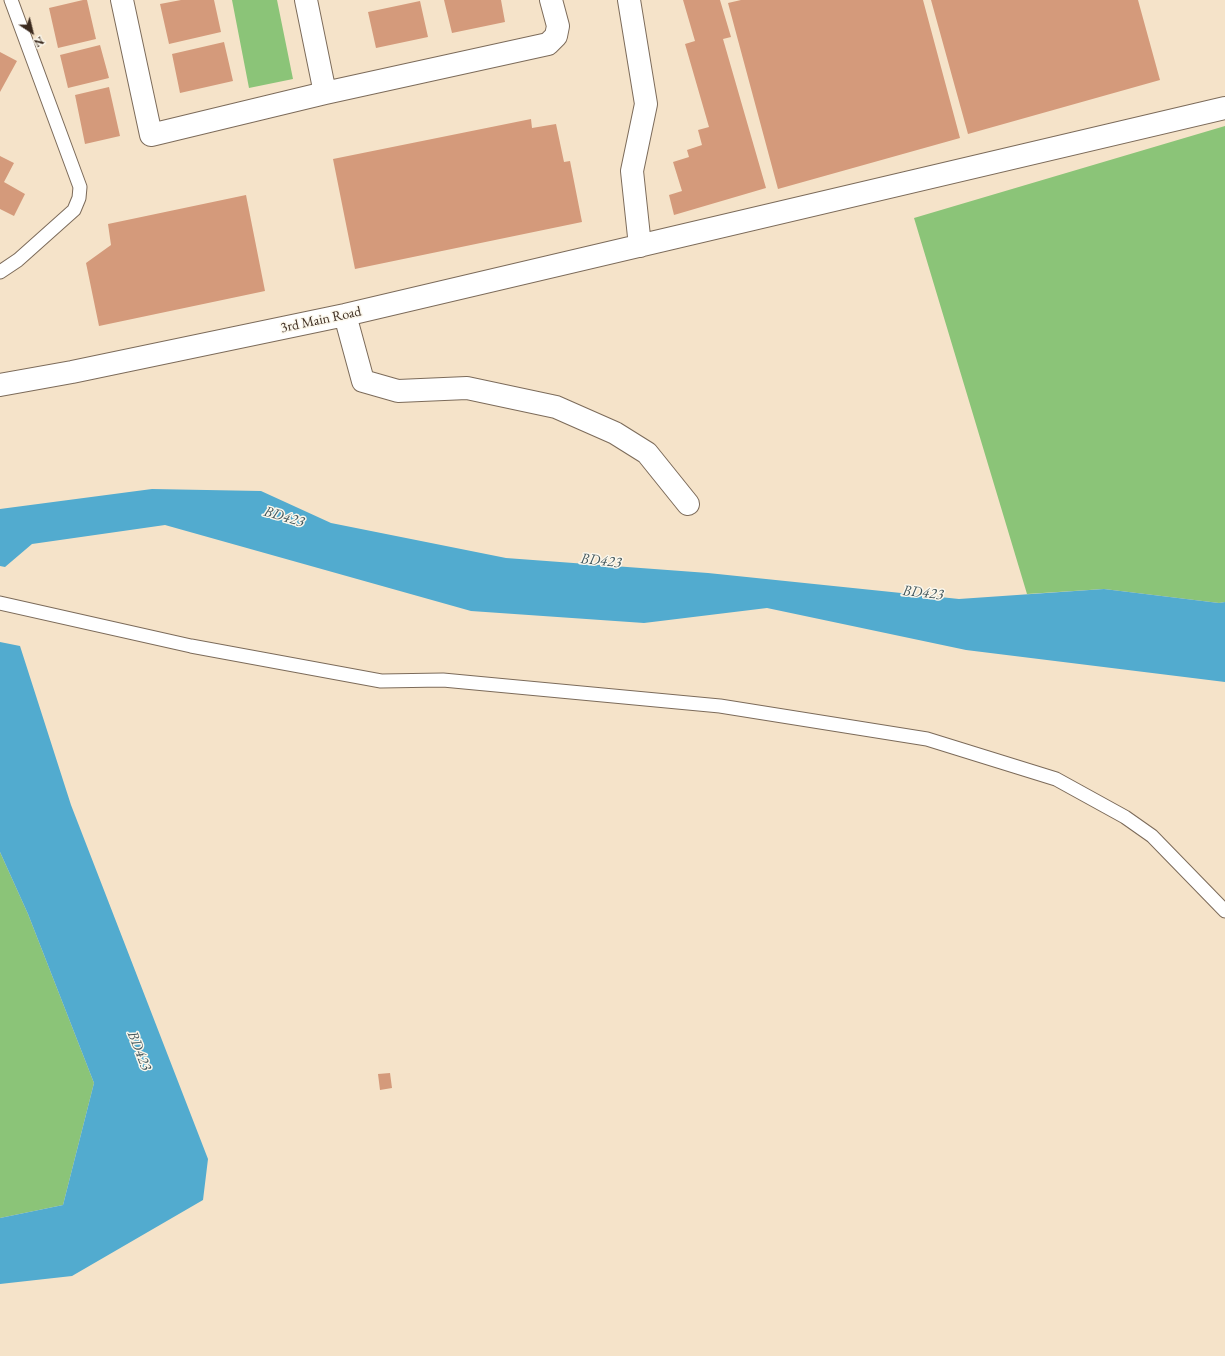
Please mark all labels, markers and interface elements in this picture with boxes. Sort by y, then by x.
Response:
north arrow [12,12,52,52]
text: N [31,34,47,50]
street label: 3rd Main Road [279,303,363,337]
water label: BD423 [262,503,306,531]
water label: BD423 [579,550,623,572]
water label: BD423 [901,582,945,604]
water label: BD423 [123,1028,155,1074]

